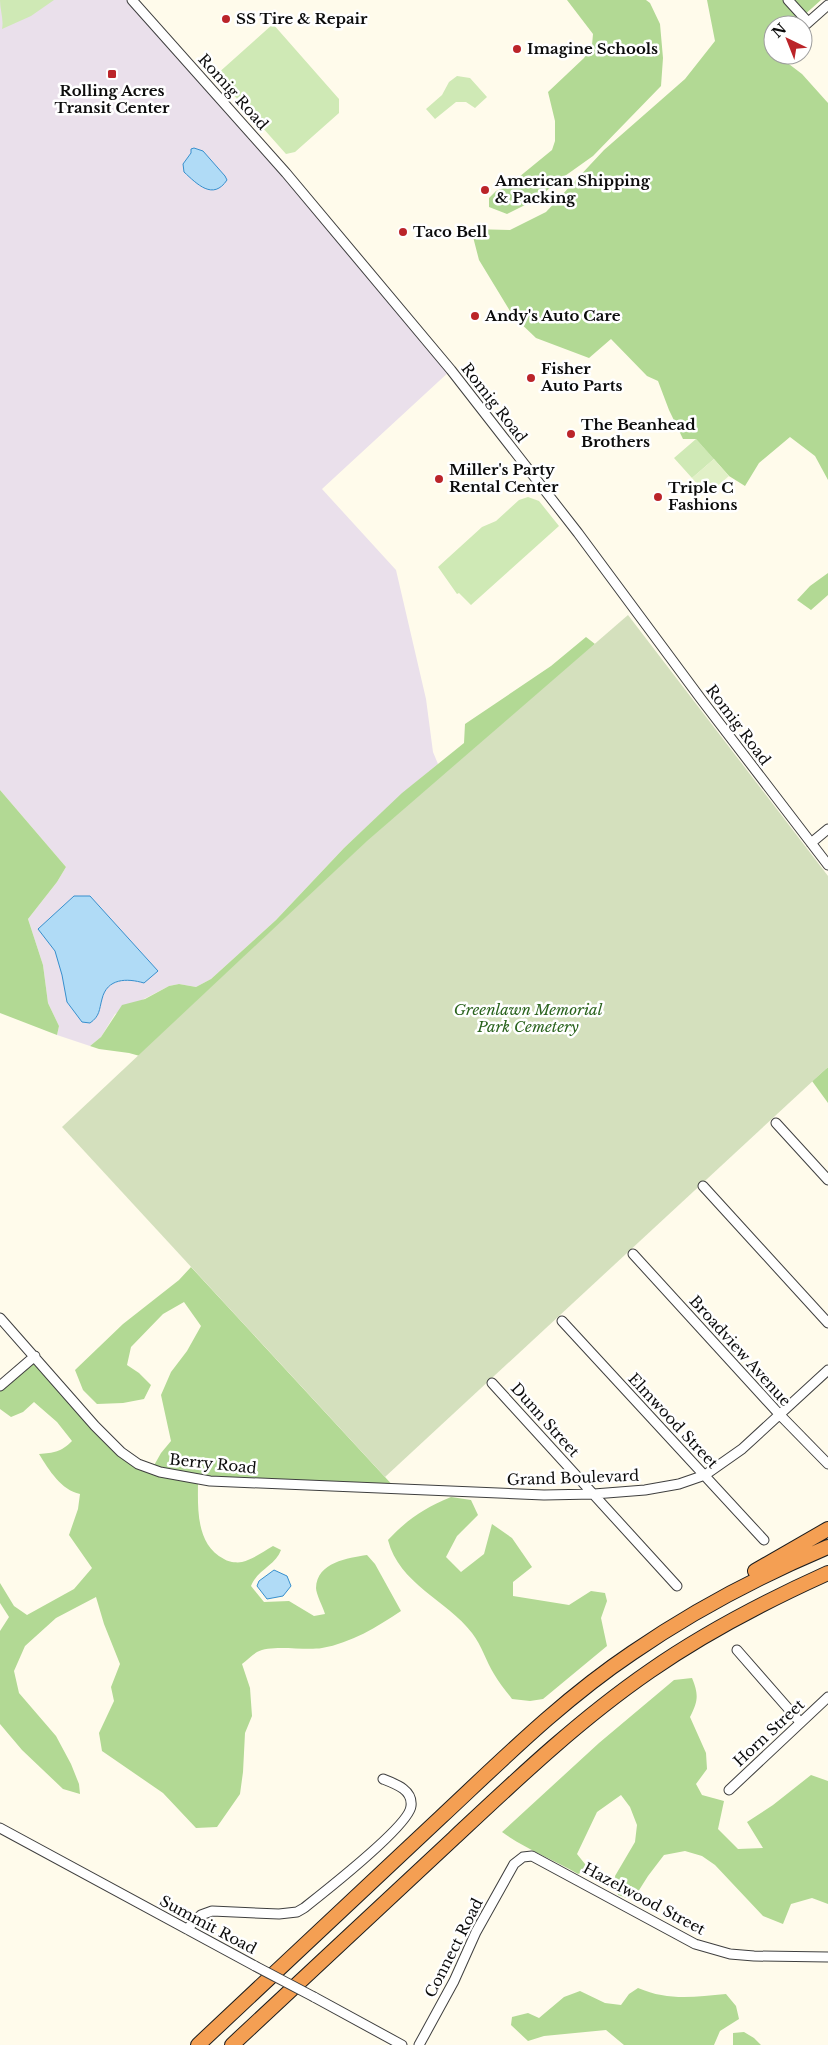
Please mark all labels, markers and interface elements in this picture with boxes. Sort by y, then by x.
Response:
place label: SS Tire & Repair [236,9,368,28]
marker: SS Tire & Repair [220,13,232,25]
north arrow [763,15,813,65]
text: N [768,19,790,42]
place label: Imagine Schools [527,39,658,58]
marker: Imagine Schools [511,43,523,55]
street label: Romig Road [194,50,272,134]
marker: Rolling Acres Transit Center [106,68,118,80]
place label: Rolling Acres Transit Center [54,81,170,117]
place label: American Shipping & Packing [494,171,651,207]
marker: American Shipping & Packing [479,184,491,196]
place label: Taco Bell [413,222,488,241]
marker: Taco Bell [397,226,409,238]
place label: Andy's Auto Care [484,306,621,325]
marker: Andy's Auto Care [469,310,481,322]
street label: Romig Road [457,359,531,446]
place label: Fisher Auto Parts [540,359,622,395]
marker: Fisher Auto Parts [525,372,537,384]
place label: The Beanhead Brothers [581,415,696,451]
marker: The Beanhead Brothers [565,428,577,440]
place label: Miller's Party Rental Center [449,460,559,496]
marker: Miller's Party Rental Center [433,473,445,485]
place label: Triple C Fashions [668,478,737,514]
marker: Triple C Fashions [652,491,664,503]
street label: Romig Road [702,681,775,769]
park label: Greenlawn Memorial Park Cemetery [454,1000,603,1036]
street label: Broadview Avenue [686,1291,795,1410]
street label: Elmwood Street [624,1369,723,1472]
street label: Dunn Street [507,1379,584,1461]
street label: Berry Road [168,1449,258,1478]
street label: Grand Boulevard [507,1466,639,1489]
street label: Horn Street [729,1695,808,1770]
street label: Hazelwood Street [580,1858,709,1939]
street label: Summit Road [157,1891,260,1958]
street label: Connect Road [420,1895,487,2001]

